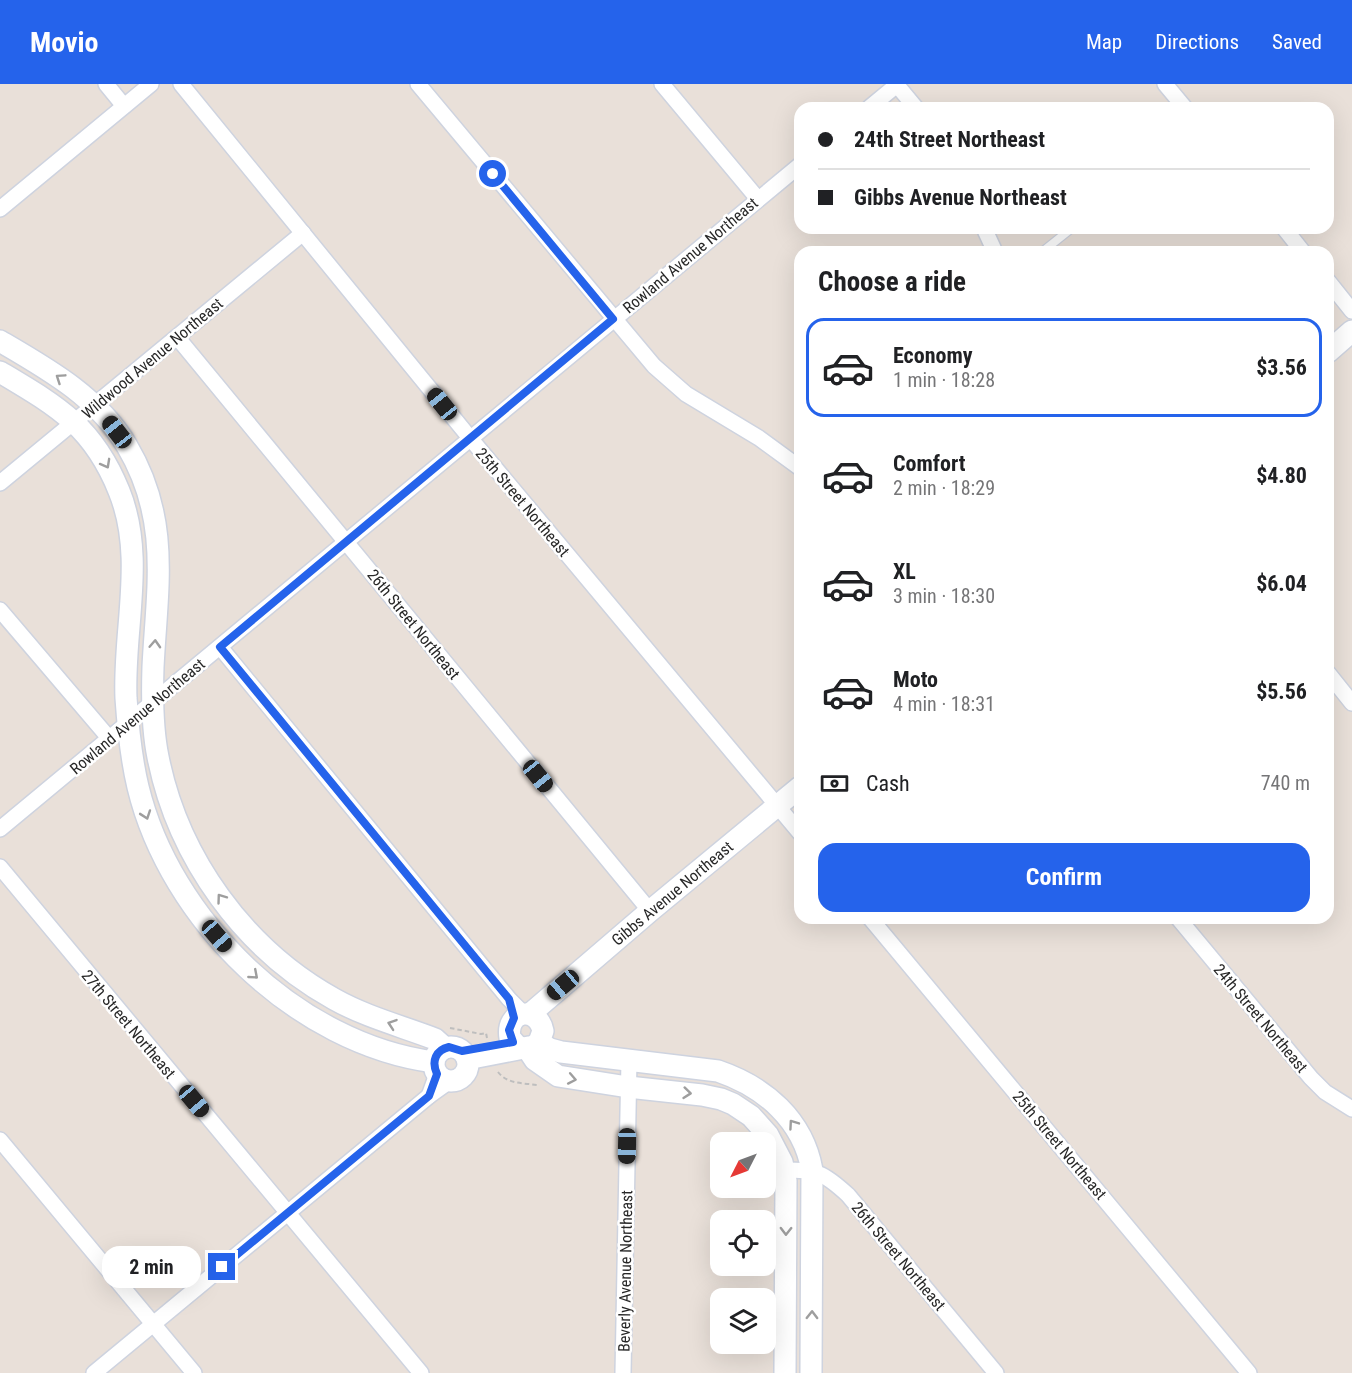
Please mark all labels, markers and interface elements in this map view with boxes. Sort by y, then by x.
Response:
text: Movio [30,26,99,59]
text: Map [1086,30,1122,54]
text: Directions [1155,30,1239,54]
text: Saved [1272,30,1322,54]
text: 24th Street Northeast [854,127,1045,152]
route start [479,160,506,187]
text: Gibbs Avenue Northeast [854,185,1067,210]
street label: Rowland Avenue Northeast [619,193,762,317]
text: Choose a ride [818,266,966,298]
street label: Wildwood Avenue Northeast [78,294,227,423]
icon: car [821,341,875,395]
text: Economy [893,343,973,368]
text: $3.56 [1256,355,1307,380]
text: 1 min · 18:28 [893,368,995,392]
one-way arrow [56,374,67,385]
car [424,384,460,424]
car [99,412,135,452]
street label: 25th Street Northeast [472,444,574,561]
icon: car [821,449,875,503]
text: Comfort [893,451,966,476]
one-way arrow [99,458,110,468]
text: $4.80 [1256,463,1307,488]
text: 2 min · 18:29 [893,476,995,500]
icon: car [821,557,875,611]
text: XL [893,559,916,584]
street label: 26th Street Northeast [363,566,464,683]
text: $6.04 [1256,571,1307,596]
text: 3 min · 18:30 [893,584,995,608]
one-way arrow [148,639,161,648]
street label: Rowland Avenue Northeast [66,654,209,778]
icon: car [821,665,875,719]
text: Moto [893,667,938,692]
text: $5.56 [1256,679,1307,704]
text: 4 min · 18:31 [893,692,995,716]
car [520,756,556,796]
icon: cash [818,767,851,800]
text: Cash [866,771,910,796]
text: 740 m [1261,771,1310,795]
one-way arrow [139,809,152,820]
street label: Gibbs Avenue Northeast [608,837,737,950]
button: Confirm [818,843,1310,912]
one-way arrow [217,894,228,905]
car [198,917,236,955]
street label: 24th Street Northeast [1210,960,1312,1077]
street label: 27th Street Northeast [78,966,180,1083]
car [543,967,583,1003]
one-way arrow [247,968,258,979]
one-way arrow [387,1019,398,1032]
one-way arrow [567,1072,577,1085]
car [176,1081,212,1121]
one-way arrow [682,1086,691,1099]
street label: 25th Street Northeast [1009,1087,1111,1204]
one-way arrow [789,1119,800,1130]
car [618,1128,636,1164]
north arrow [710,1132,776,1198]
map controls [710,1132,776,1354]
street label: Beverly Avenue Northeast [615,1190,636,1352]
street label: 26th Street Northeast [848,1198,950,1315]
button: locate [710,1210,776,1276]
one-way arrow [779,1226,792,1235]
callout: 2 min [102,1246,201,1288]
route end [208,1253,235,1280]
text: 2 min [129,1255,174,1279]
button: layers [710,1288,776,1354]
one-way arrow [806,1310,818,1319]

